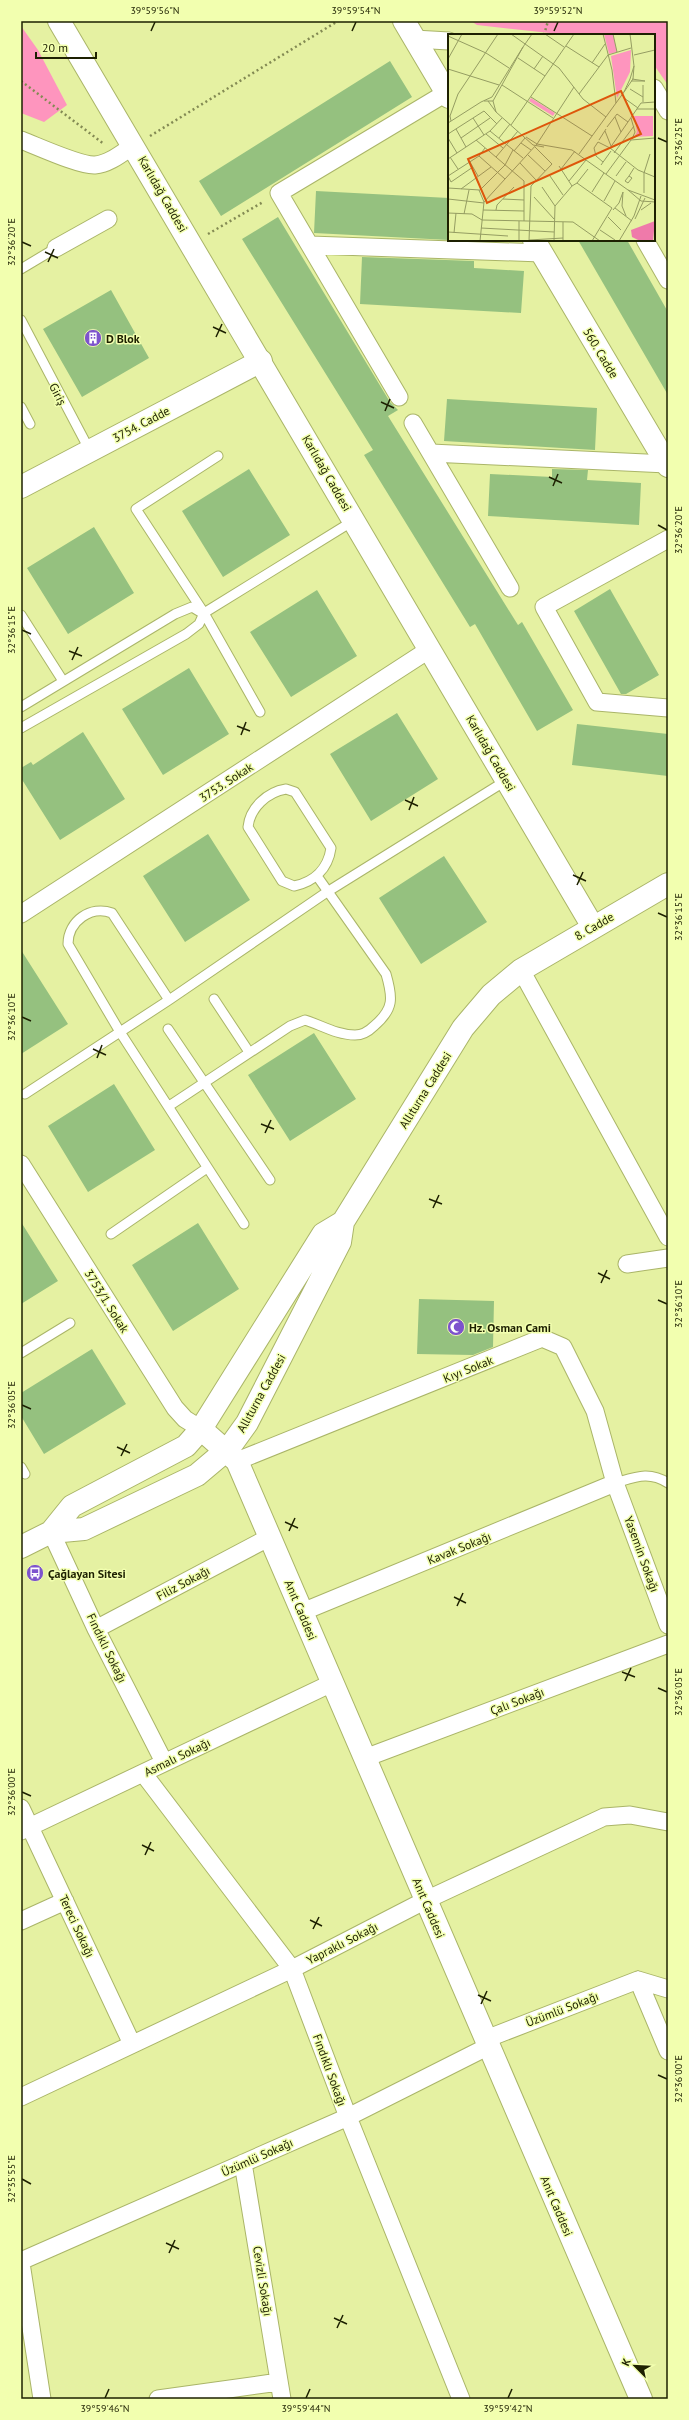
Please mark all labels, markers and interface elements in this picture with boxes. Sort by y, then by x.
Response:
text: 39°59'56"N [130,4,180,17]
text: 39°59'54"N [331,4,381,17]
text: 39°59'52"N [533,4,583,17]
scale bar [36,34,96,60]
inset map [448,34,655,241]
text: 20 m [42,40,68,55]
text: 32°36'25"E [672,118,685,166]
street label: Karlıdağ Caddesi [135,153,191,235]
text: 32°36'20"E [5,218,18,266]
street label: 560. Cadde [580,325,622,381]
building icon: D Blok [83,328,103,348]
place label: D Blok [106,331,140,346]
street label: Giriş [46,380,70,408]
street label: 3754. Cadde [110,403,172,445]
street label: Karlıdağ Caddesi [299,432,355,514]
text: 32°36'20"E [672,506,685,554]
text: 32°36'15"E [5,606,18,654]
street label: Karlıdağ Caddesi [463,712,519,794]
street label: 3753. Sokak [196,759,256,805]
text: 32°36'15"E [672,893,685,941]
street label: 8. Cadde [572,909,616,943]
text: 32°36'10"E [5,993,18,1041]
street label: Allıturna Caddesi [395,1049,455,1131]
street label: 3753/1. Sokak [82,1266,133,1336]
text: 32°36'10"E [672,1280,685,1328]
mosque icon: Hz. Osman Cami [446,1317,466,1337]
place label: Hz. Osman Cami [469,1320,551,1335]
street label: Allıturna Caddesi [233,1351,289,1435]
street label: Kıyı Sokak [441,1352,496,1386]
text: 32°36'05"E [5,1381,18,1429]
street label: Yasemin Sokağı [621,1514,663,1594]
street label: Kavak Sokağı [425,1528,493,1568]
bus stop icon: Çağlayan Sitesi [25,1563,45,1583]
street label: Filiz Sokağı [154,1563,212,1603]
place label: Çağlayan Sitesi [48,1566,126,1581]
street label: Anıt Caddesi [282,1578,320,1642]
street label: Fındıklı Sokağı [84,1611,130,1685]
text: 32°36'05"E [672,1668,685,1716]
street label: Çalı Sokağı [488,1684,546,1718]
street label: Asmalı Sokağı [141,1735,213,1779]
text: 32°36'00"E [5,1768,18,1816]
street label: Anıt Caddesi [410,1876,448,1940]
street label: Tereci Sokağı [56,1892,98,1960]
street label: Yapraklı Sokağı [304,1919,380,1967]
street label: Üzümlü Sokağı [523,1988,601,2030]
street label: Fındıklı Sokağı [310,2032,350,2108]
text: 32°36'00"E [672,2055,685,2103]
street label: Üzümlü Sokağı [219,2135,295,2179]
text: 32°35'55"E [5,2155,18,2203]
street label: Anıt Caddesi [538,2174,576,2238]
street label: Cevizli Sokağı [250,2245,276,2317]
north arrow [615,2346,655,2386]
text: K [618,2356,634,2368]
text: 39°59'46"N [80,2402,130,2415]
text: 39°59'44"N [281,2402,331,2415]
text: 39°59'42"N [483,2402,533,2415]

